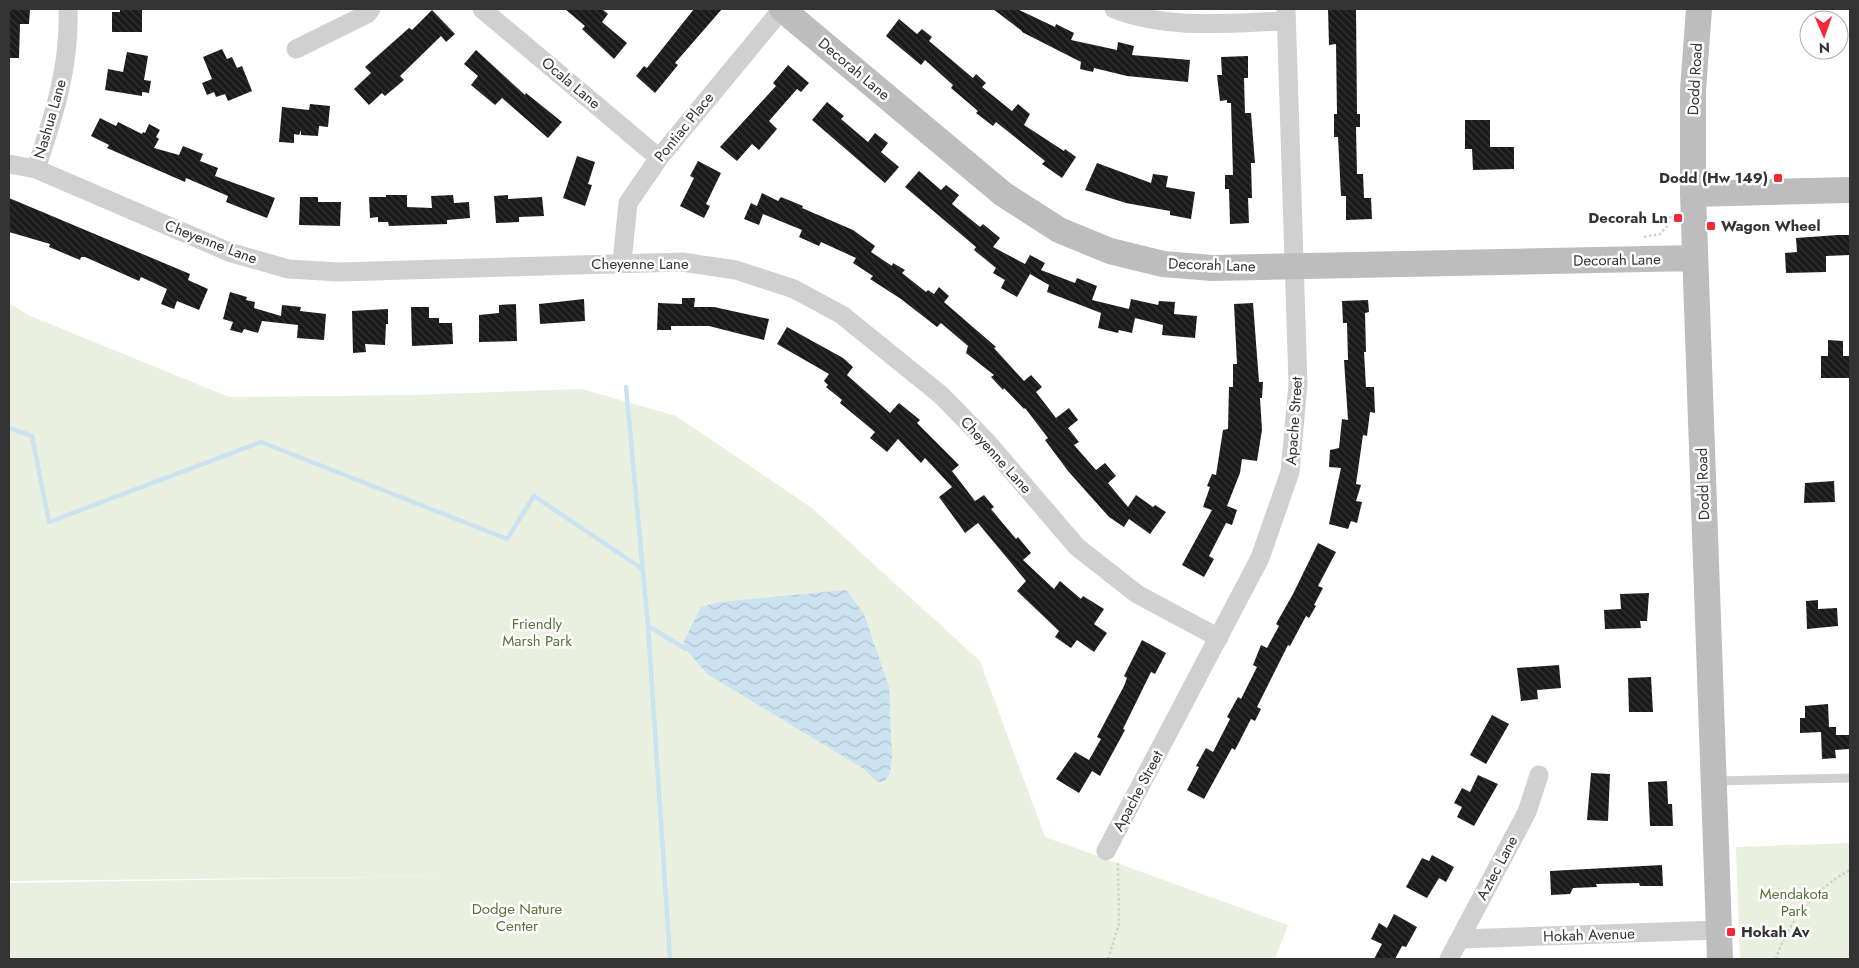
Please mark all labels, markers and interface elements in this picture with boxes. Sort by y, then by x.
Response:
north arrow [1799,10,1849,60]
street label: Decorah Lane [813,32,895,106]
text: N [1819,38,1830,58]
street label: Dodd Road [1682,42,1708,116]
street label: Ocala Lane [537,52,605,114]
street label: Nashua Lane [28,76,72,161]
street label: Pontiac Place [649,87,719,167]
place label: Dodd (Hw 149) [1659,167,1768,189]
marker: Dodd (Hw 149) [1772,172,1784,184]
place label: Decorah Ln [1588,207,1668,229]
marker: Decorah Ln [1672,212,1684,224]
street label: Cheyenne Lane [162,214,261,270]
place label: Wagon Wheel [1721,215,1820,237]
marker: Wagon Wheel [1705,220,1717,232]
street label: Decorah Lane [1573,248,1661,272]
street label: Decorah Lane [1168,252,1256,278]
street label: Cheyenne Lane [591,253,689,275]
street label: Apache Street [1280,376,1308,466]
street label: Cheyenne Lane [955,411,1037,499]
street label: Dodd Road [1691,447,1715,521]
park label: Friendly Marsh Park [502,613,572,652]
street label: Apache Street [1107,746,1169,835]
street label: Aztec Lane [1471,832,1523,904]
park label: Mendakota Park [1760,883,1828,922]
park label: Dodge Nature Center [472,898,563,937]
place label: Hokah Av [1741,921,1810,943]
street label: Hokah Avenue [1543,922,1636,948]
marker: Hokah Av [1725,926,1737,938]

